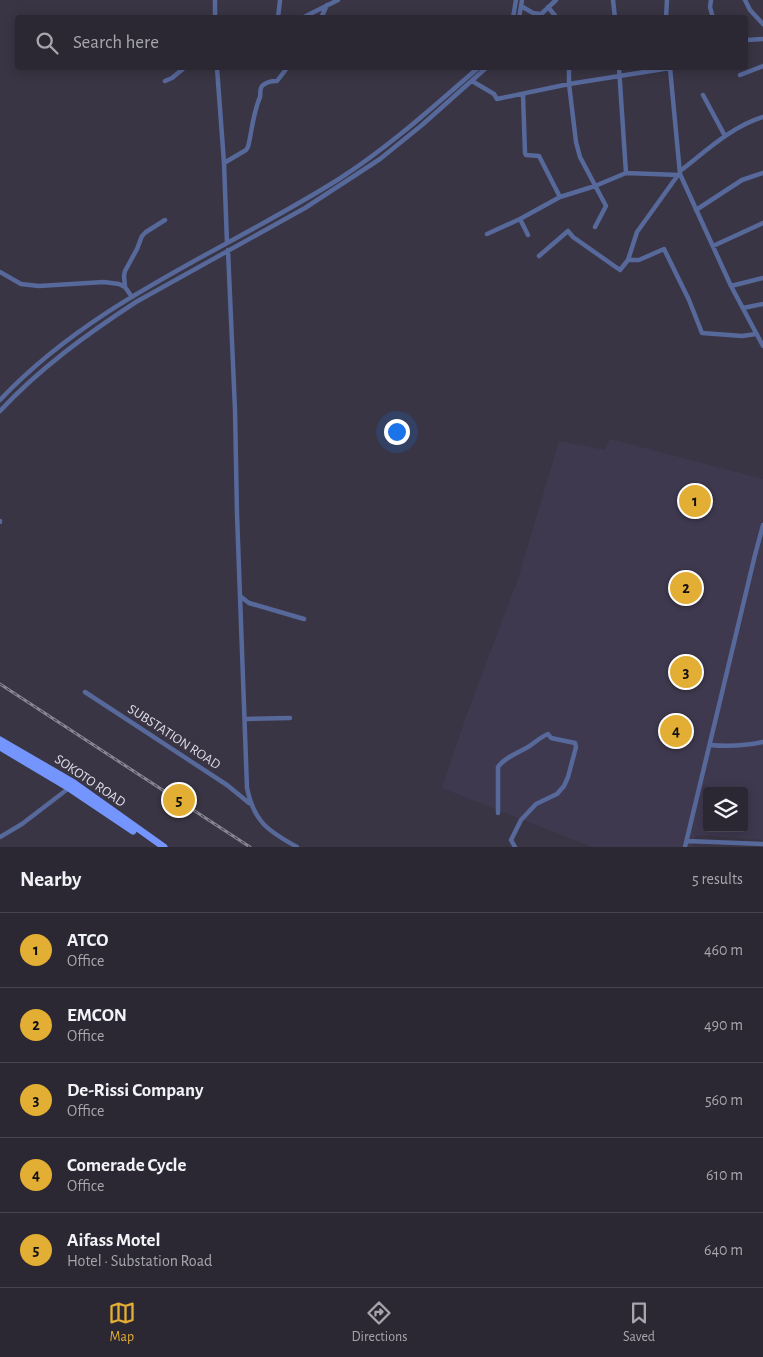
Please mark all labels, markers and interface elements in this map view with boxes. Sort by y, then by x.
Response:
search box [15,15,748,70]
icon: search [33,29,61,57]
text: Search here [73,33,159,52]
your location [384,419,410,445]
pin: 1 [679,482,711,520]
pin: 2 [670,569,702,607]
pin: 3 [670,653,702,691]
street label: SUBSTATION ROAD [125,702,223,772]
pin: 4 [660,712,692,750]
street label: SOKOTO ROAD [52,752,128,810]
pin: 5 [163,781,195,819]
map controls [703,787,748,832]
button: layers [703,787,748,832]
text: Nearby [20,869,81,890]
text: 5 results [692,871,743,887]
text: ATCO [67,931,108,950]
text: 1 [33,942,39,958]
text: 460 m [704,942,743,958]
text: Office [67,953,104,969]
text: EMCON [67,1006,127,1025]
text: 2 [32,1017,40,1033]
text: 490 m [704,1017,743,1033]
text: Office [67,1028,104,1044]
text: De-Rissi Company [67,1081,203,1100]
text: 3 [33,1092,39,1108]
text: 560 m [705,1092,743,1108]
text: Office [67,1103,104,1119]
text: Comerade Cycle [67,1156,187,1175]
text: 4 [32,1167,40,1183]
text: 610 m [706,1167,743,1183]
text: Office [67,1178,104,1194]
text: Aifass Motel [67,1231,161,1250]
text: 5 [33,1242,39,1258]
text: 640 m [704,1242,743,1258]
text: Hotel · Substation Road [67,1253,212,1269]
tab: Map [108,1299,136,1346]
tab: Directions [352,1299,407,1346]
tab: Saved [623,1299,655,1346]

